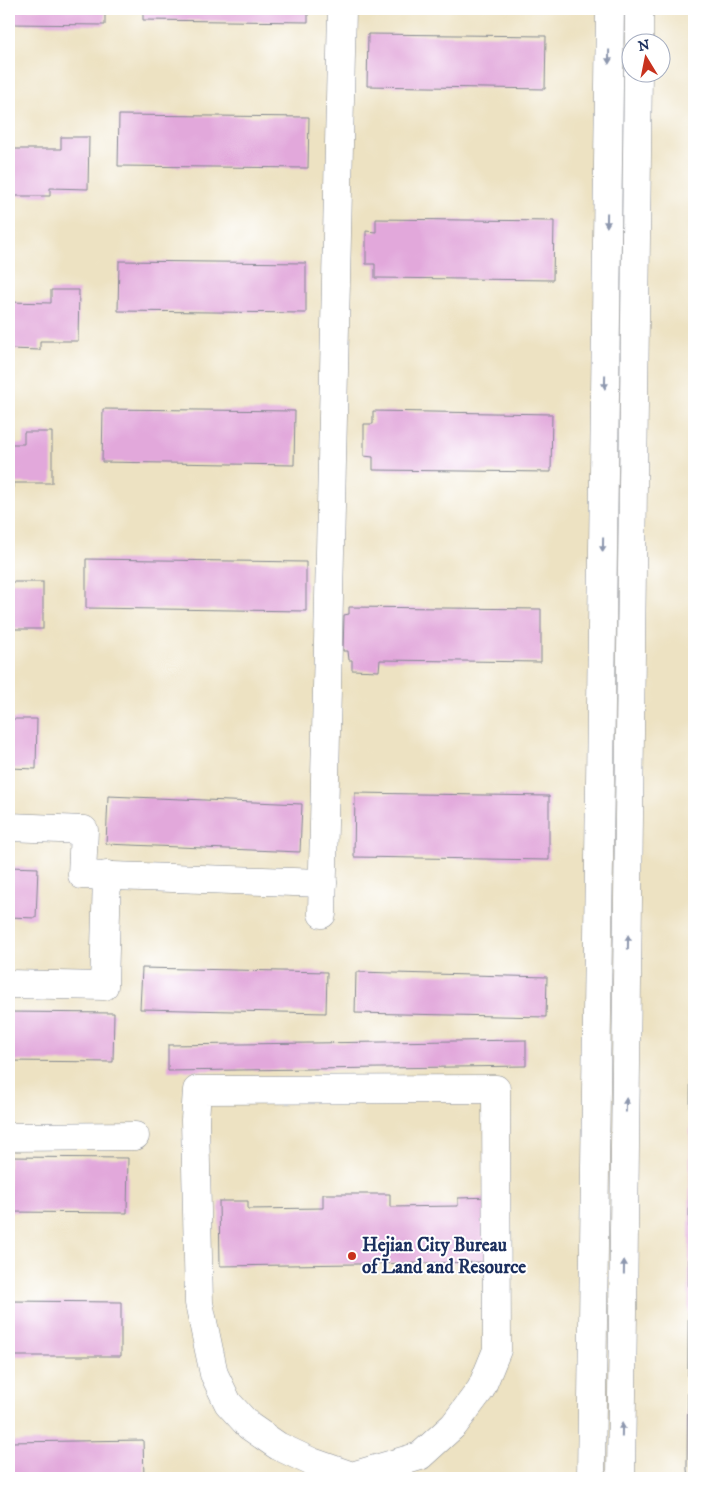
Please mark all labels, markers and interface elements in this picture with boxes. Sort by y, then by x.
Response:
north arrow [620,32,670,82]
text: N [637,36,652,56]
one-way arrow [605,50,613,66]
one-way arrow [603,212,611,228]
one-way arrow [601,375,609,391]
one-way arrow [599,537,607,553]
one-way arrow [624,934,632,950]
one-way arrow [622,1096,630,1112]
place label: Hejian City Bureau of Land and Resource [362,1234,526,1279]
marker: Hejian City Bureau of Land and Resource [346,1250,358,1262]
one-way arrow [620,1259,628,1275]
one-way arrow [618,1421,626,1437]

